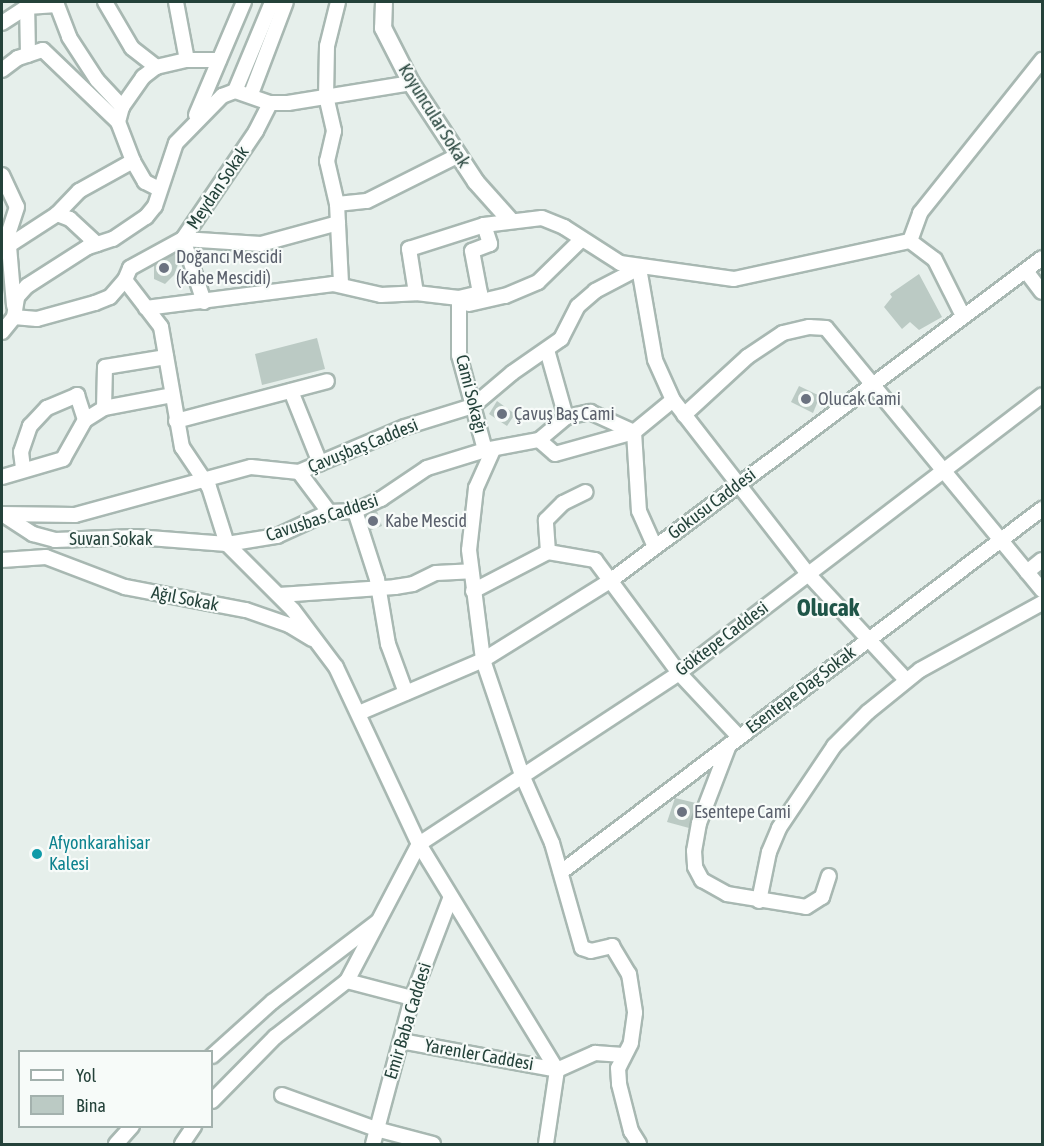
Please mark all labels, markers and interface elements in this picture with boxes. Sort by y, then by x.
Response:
street label: Koyuncular Sokak [394,60,474,172]
street label: Meydan Sokak [182,142,254,234]
place label: Doğancı Mescidi (Kabe Mescidi) [176,247,282,290]
marker: Doğancı Mescidi (Kabe Mescidi) [157,261,171,275]
street label: Cami Sokağı [451,352,491,436]
place label: Olucak Cami [818,388,901,410]
marker: Olucak Cami [799,392,813,406]
place label: Çavuş Baş Cami [514,403,615,425]
marker: Çavuş Baş Cami [495,407,509,421]
street label: Çavuşbaş Caddesi [305,414,421,478]
street label: Gokusu Caddesi [664,464,760,544]
street label: Cavusbas Caddesi [263,490,381,546]
place label: Kabe Mescid [385,510,467,532]
marker: Kabe Mescid [366,514,380,528]
street label: Suvan Sokak [69,528,153,550]
street label: Ağıl Sokak [149,582,221,616]
district label: Olucak [797,594,859,622]
street label: Göktepe Caddesi [671,597,773,681]
street label: Esentepe Dag Sokak [742,642,860,738]
place label: Esentepe Cami [694,801,791,823]
marker: Esentepe Cami [675,805,689,819]
place label: Afyonkarahisar Kalesi [49,833,150,876]
marker: Afyonkarahisar Kalesi [30,847,44,861]
street label: Emir Baba Caddesi [380,960,436,1082]
street label: Yarenler Caddesi [423,1035,535,1075]
legend [18,1050,213,1128]
text: Yol [76,1065,96,1086]
text: Bina [76,1095,106,1116]

